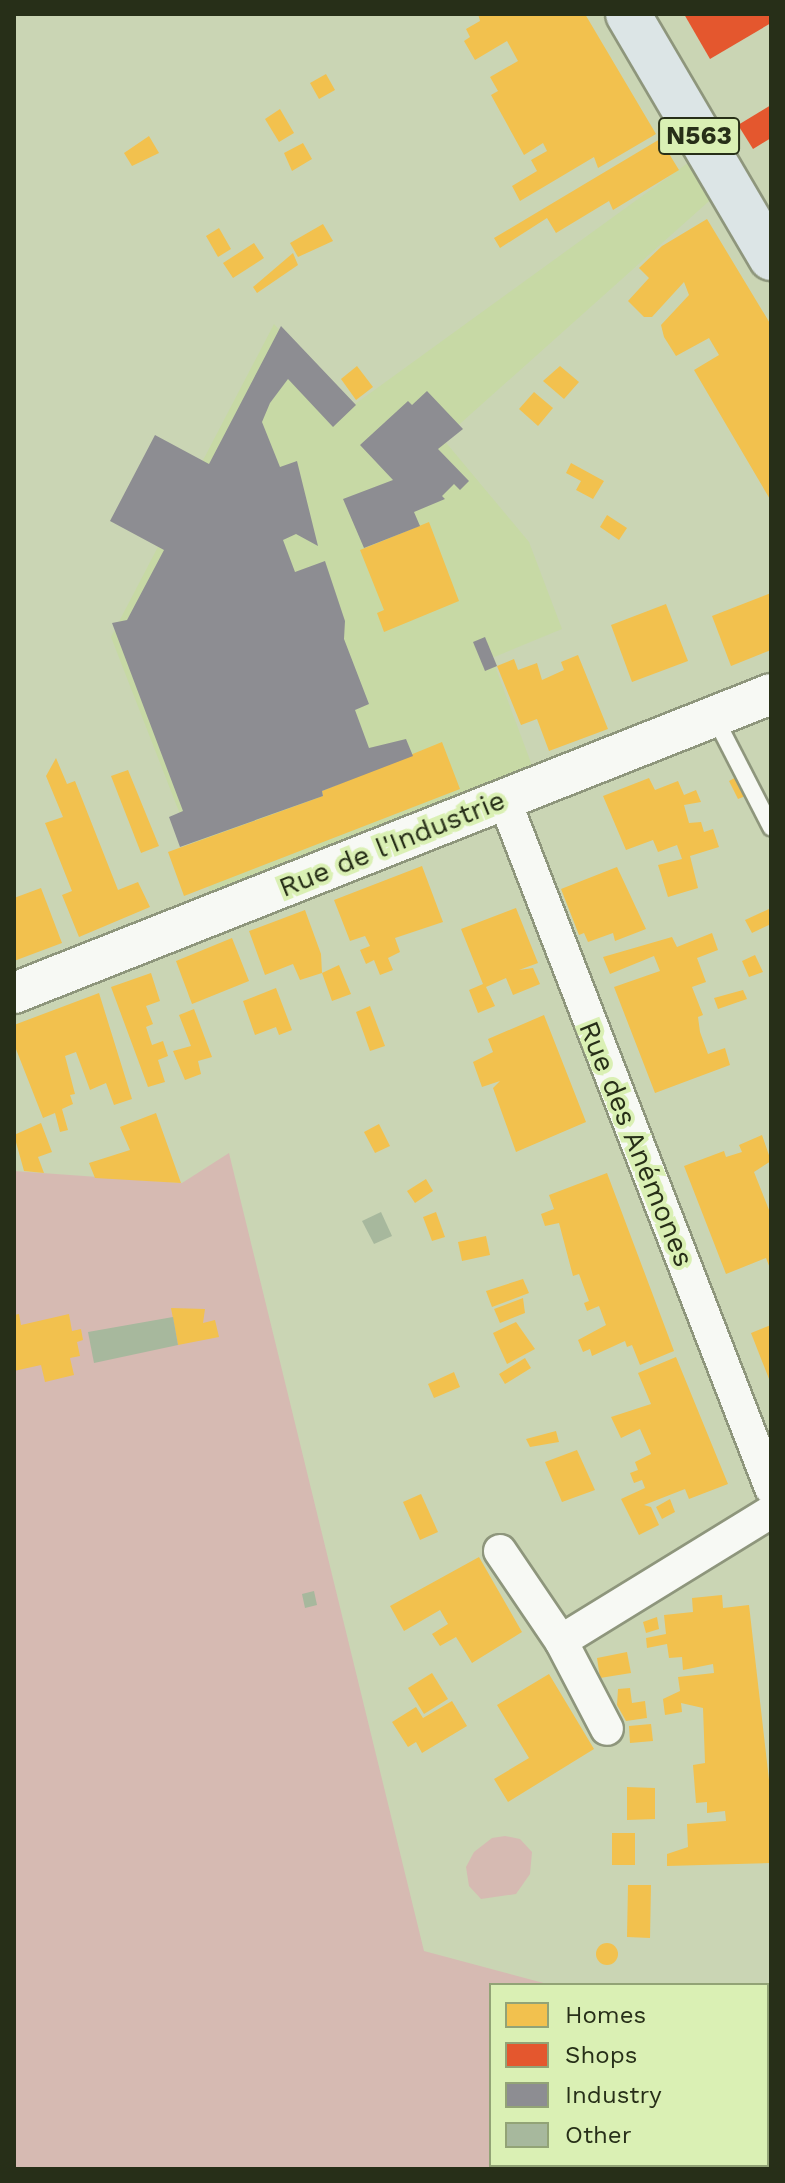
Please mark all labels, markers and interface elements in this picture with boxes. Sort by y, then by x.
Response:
road number: N563 [657,114,741,158]
street label: Rue de l'Industrie [274,783,510,905]
street label: Rue des Anémones [571,1016,701,1272]
legend [489,1983,769,2167]
text: Homes [565,2001,646,2029]
text: Shops [565,2041,637,2069]
text: Industry [565,2081,662,2109]
text: Other [565,2121,632,2149]

